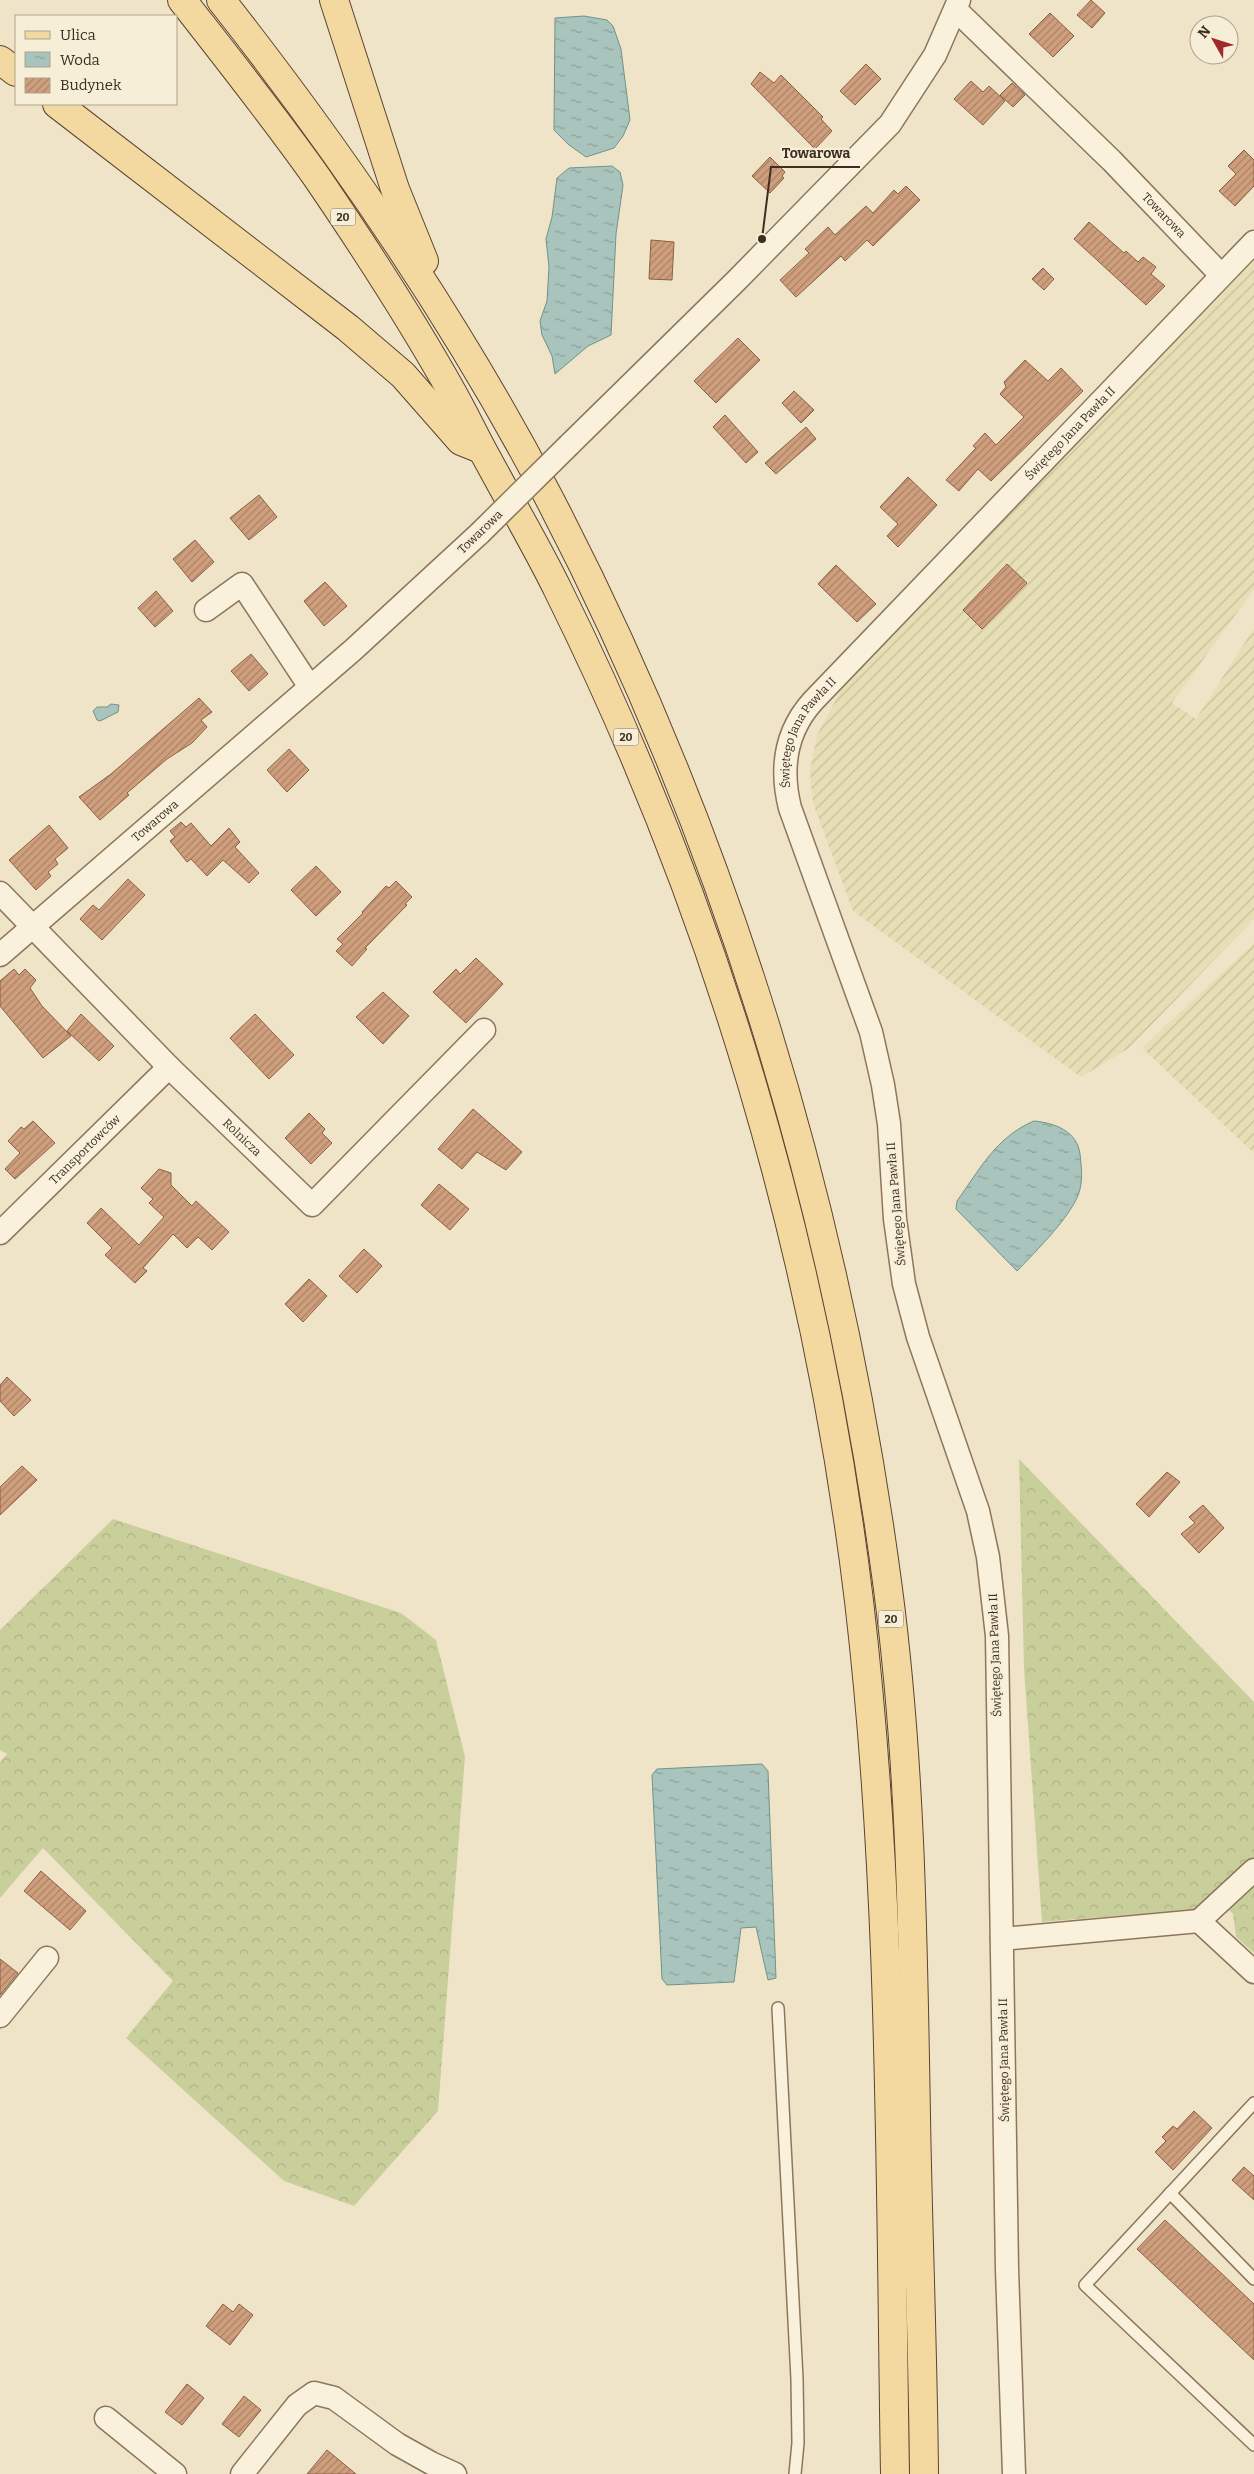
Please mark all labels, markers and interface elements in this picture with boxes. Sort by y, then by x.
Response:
legend [15,15,178,105]
north arrow [1189,15,1239,65]
text: N [1194,22,1214,42]
text: Ulica [60,26,96,44]
text: Woda [60,51,100,69]
text: Budynek [60,76,122,94]
callout: Towarowa [771,138,860,167]
text: Towarowa [782,145,850,162]
street label: Towarowa [1139,190,1189,241]
road number: 20 [330,208,356,226]
street label: Świętego Jana Pawła II [1021,384,1118,483]
street label: Towarowa [455,507,506,557]
street label: Świętego Jana Pawła II [778,674,839,789]
road number: 20 [614,729,638,746]
street label: Towarowa [129,797,181,845]
street label: Transportowców [47,1112,123,1187]
street label: Rolnicza [220,1116,264,1159]
street label: Świętego Jana Pawła II [883,1142,908,1266]
street label: Świętego Jana Pawła II [985,1593,1004,1717]
road number: 20 [878,1610,904,1628]
street label: Świętego Jana Pawła II [995,1998,1012,2122]

